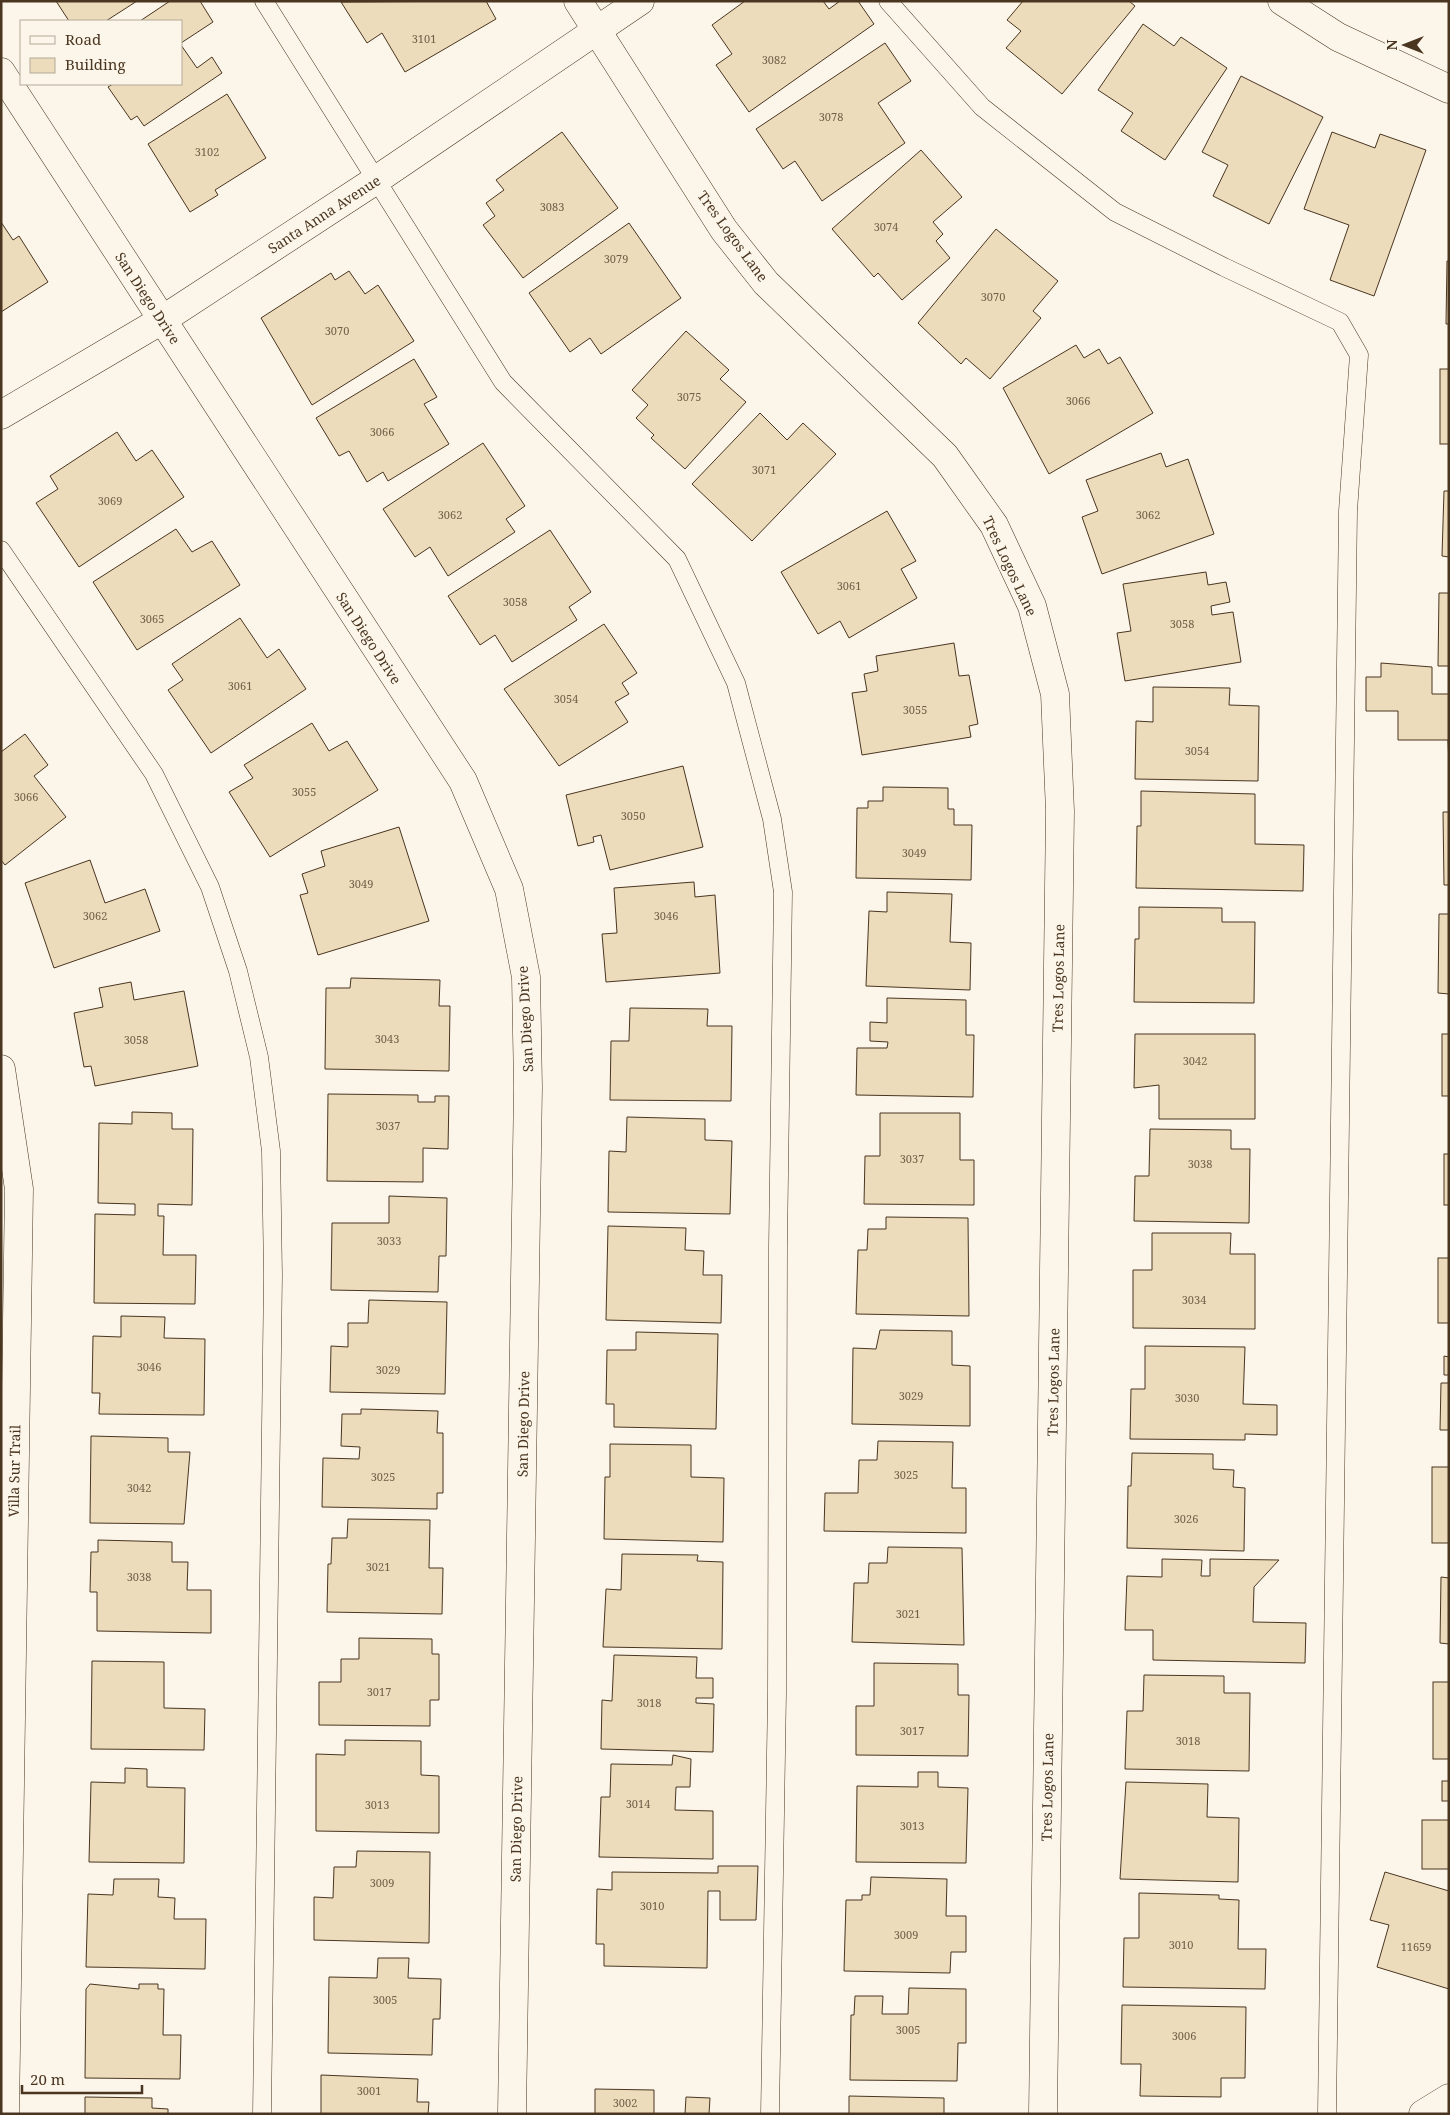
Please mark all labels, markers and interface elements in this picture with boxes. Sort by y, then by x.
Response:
legend [20,20,182,85]
north arrow [1380,20,1430,70]
text: Road [65,29,101,49]
house number: 3101 [412,31,436,46]
text: N [1382,39,1401,51]
house number: 3082 [762,52,786,67]
text: Building [65,54,126,74]
house number: 3078 [819,109,843,124]
house number: 3102 [195,144,219,159]
street label: Santa Anna Avenue [264,171,384,257]
street label: Tres Logos Lane [694,187,772,285]
house number: 3083 [540,199,564,214]
house number: 3074 [874,219,898,234]
street label: San Diego Drive [111,248,185,348]
house number: 3079 [604,251,628,266]
house number: 3070 [981,289,1005,304]
house number: 3070 [325,323,349,338]
house number: 3075 [677,389,701,404]
house number: 3066 [1066,393,1090,408]
house number: 3066 [370,424,394,439]
house number: 3071 [752,462,776,477]
house number: 3069 [98,493,122,508]
house number: 3062 [438,507,462,522]
house number: 3062 [1136,507,1160,522]
street label: Tres Logos Lane [979,513,1041,619]
house number: 3061 [837,578,861,593]
street label: San Diego Drive [332,588,406,688]
house number: 3058 [503,594,527,609]
house number: 3065 [140,611,164,626]
house number: 3058 [1170,616,1194,631]
house number: 3061 [228,678,252,693]
house number: 3054 [554,691,578,706]
house number: 3055 [903,702,927,717]
house number: 3054 [1185,743,1209,758]
house number: 3055 [292,784,316,799]
house number: 3066 [14,789,38,804]
house number: 3050 [621,808,645,823]
house number: 3049 [902,845,926,860]
house number: 3049 [349,876,373,891]
house number: 3062 [83,908,107,923]
house number: 3046 [654,908,678,923]
street label: Tres Logos Lane [1048,924,1068,1032]
street label: San Diego Drive [513,965,537,1073]
house number: 3043 [375,1031,399,1046]
house number: 3058 [124,1032,148,1047]
house number: 3042 [1183,1053,1207,1068]
house number: 3037 [376,1118,400,1133]
house number: 3037 [900,1151,924,1166]
house number: 3038 [1188,1156,1212,1171]
house number: 3033 [377,1233,401,1248]
house number: 3034 [1182,1292,1206,1307]
street label: Tres Logos Lane [1043,1328,1063,1436]
house number: 3046 [137,1359,161,1374]
house number: 3029 [376,1362,400,1377]
street label: San Diego Drive [513,1371,533,1477]
house number: 3029 [899,1388,923,1403]
house number: 3030 [1175,1390,1199,1405]
street label: Villa Sur Trail [4,1424,24,1517]
house number: 3025 [894,1467,918,1482]
house number: 3025 [371,1469,395,1484]
house number: 3042 [127,1480,151,1495]
house number: 3026 [1174,1511,1198,1526]
house number: 3021 [366,1559,390,1574]
house number: 3038 [127,1569,151,1584]
house number: 3021 [896,1606,920,1621]
house number: 3017 [367,1684,391,1699]
house number: 3018 [637,1695,661,1710]
house number: 3017 [900,1723,924,1738]
street label: Tres Logos Lane [1037,1733,1057,1841]
house number: 3018 [1176,1733,1200,1748]
street label: San Diego Drive [506,1776,526,1882]
house number: 3014 [626,1796,650,1811]
house number: 3013 [365,1797,389,1812]
house number: 3013 [900,1818,924,1833]
house number: 3009 [370,1875,394,1890]
house number: 3010 [640,1898,664,1913]
house number: 3009 [894,1927,918,1942]
house number: 3010 [1169,1937,1193,1952]
house number: 11659 [1401,1939,1431,1954]
house number: 3005 [373,1992,397,2007]
house number: 3005 [896,2022,920,2037]
house number: 3006 [1172,2028,1196,2043]
scale bar [22,2062,142,2094]
text: 20 m [30,2069,65,2089]
house number: 3001 [357,2083,381,2098]
house number: 3002 [613,2095,637,2110]

